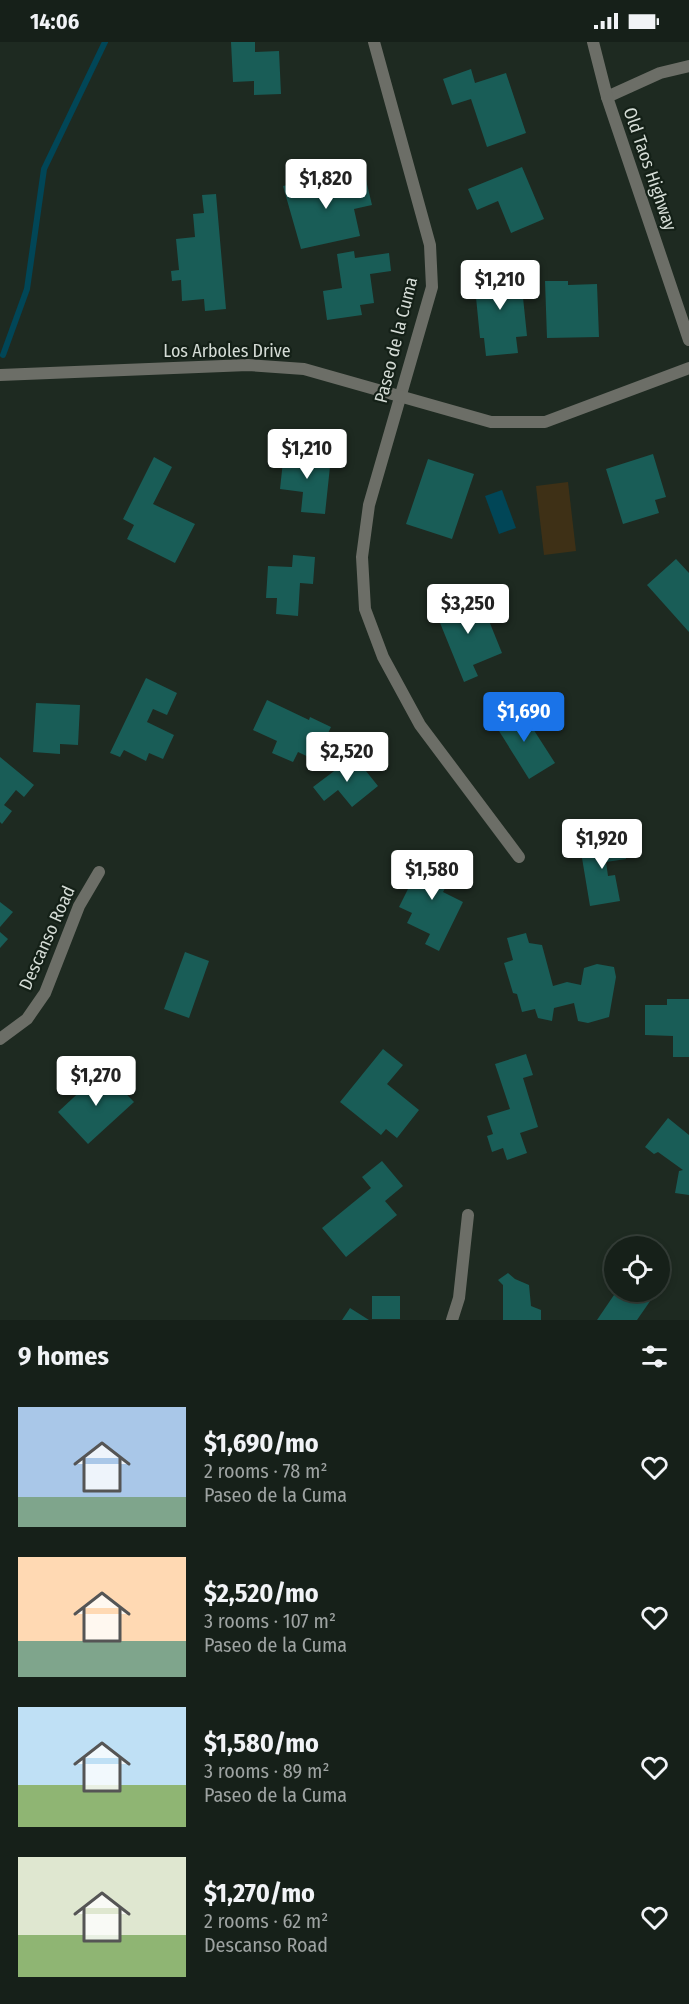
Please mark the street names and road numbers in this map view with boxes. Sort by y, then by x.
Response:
street label: Old Taos Highway [619,104,681,234]
street label: Paseo de la Cuma [370,275,422,405]
street label: Los Arboles Drive [163,340,291,362]
street label: Descanso Road [14,883,80,993]

